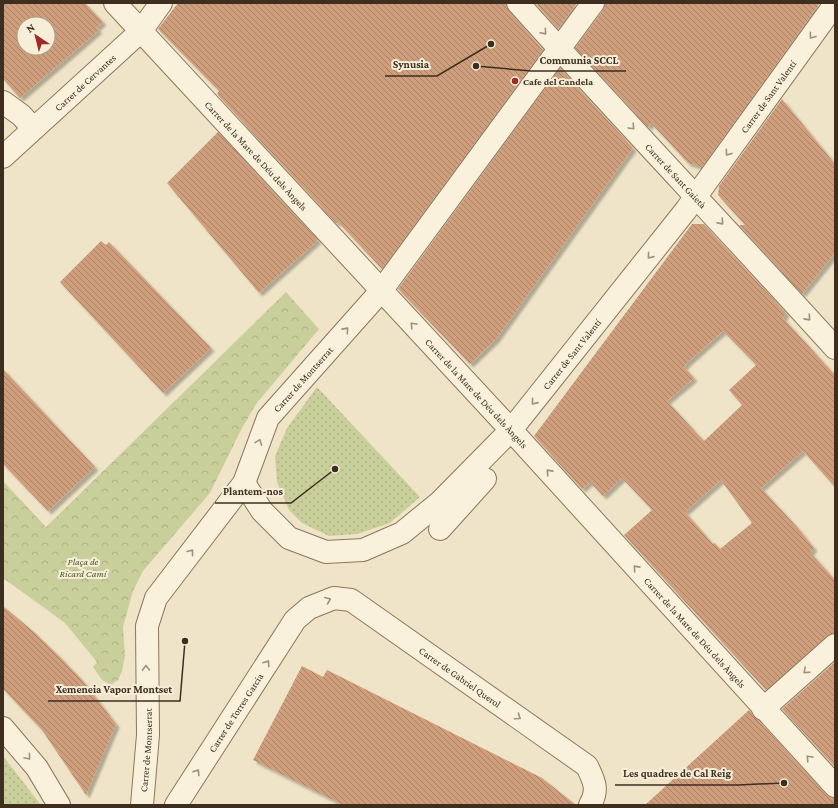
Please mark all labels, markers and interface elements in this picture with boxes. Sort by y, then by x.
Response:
north arrow [16,16,56,56]
text: N [24,20,37,35]
one-way arrow [539,27,546,35]
one-way arrow [810,31,817,38]
callout: Communia SCCL [531,48,626,71]
street label: Carrer de Cervantes [52,51,118,113]
callout: Synusia [385,53,437,76]
text: Communia SCCL [540,54,619,66]
text: Synusia [393,58,430,70]
street label: Carrer de Sant Valentí [738,58,798,135]
marker: Cafe del Candela [510,76,520,86]
place label: Cafe del Candela [523,76,593,87]
street label: Carrer de la Mare de Déu dels Àngels [203,98,310,213]
one-way arrow [628,122,635,130]
street label: Carrer de Sant Gaietà [643,141,709,210]
one-way arrow [726,148,733,155]
one-way arrow [716,218,723,225]
one-way arrow [647,252,654,259]
one-way arrow [804,314,811,321]
street label: Carrer de Sant Valentí [540,316,603,391]
one-way arrow [411,322,418,330]
one-way arrow [342,327,349,335]
street label: Carrer de la Mare de Déu dels Àngels [423,336,530,450]
street label: Carrer de Montserrat [271,343,335,414]
one-way arrow [531,397,538,404]
one-way arrow [254,439,262,446]
one-way arrow [547,469,554,477]
callout: Plantem-nos [215,480,291,503]
text: Plantem-nos [223,485,284,497]
one-way arrow [186,549,193,556]
park label: Plaça de Ricard Camí [60,556,108,579]
one-way arrow [634,565,641,573]
street label: Carrer de la Mare de Déu dels Àngels [642,575,748,690]
one-way arrow [324,597,331,605]
street label: Carrer de Gabriel Querol [417,644,504,710]
one-way arrow [262,660,270,667]
one-way arrow [142,665,150,671]
one-way arrow [803,666,811,673]
street label: Carrer de Torres Garcia [206,671,265,754]
callout: Xemeneia Vapor Montset [48,678,180,701]
text: Xemeneia Vapor Montset [56,683,172,695]
street label: Carrer de Montserrat [138,708,154,792]
one-way arrow [514,712,521,720]
one-way arrow [24,753,31,760]
one-way arrow [806,755,813,762]
callout: Les quadres de Cal Reig [615,762,738,785]
text: Les quadres de Cal Reig [623,767,731,779]
one-way arrow [192,769,200,776]

